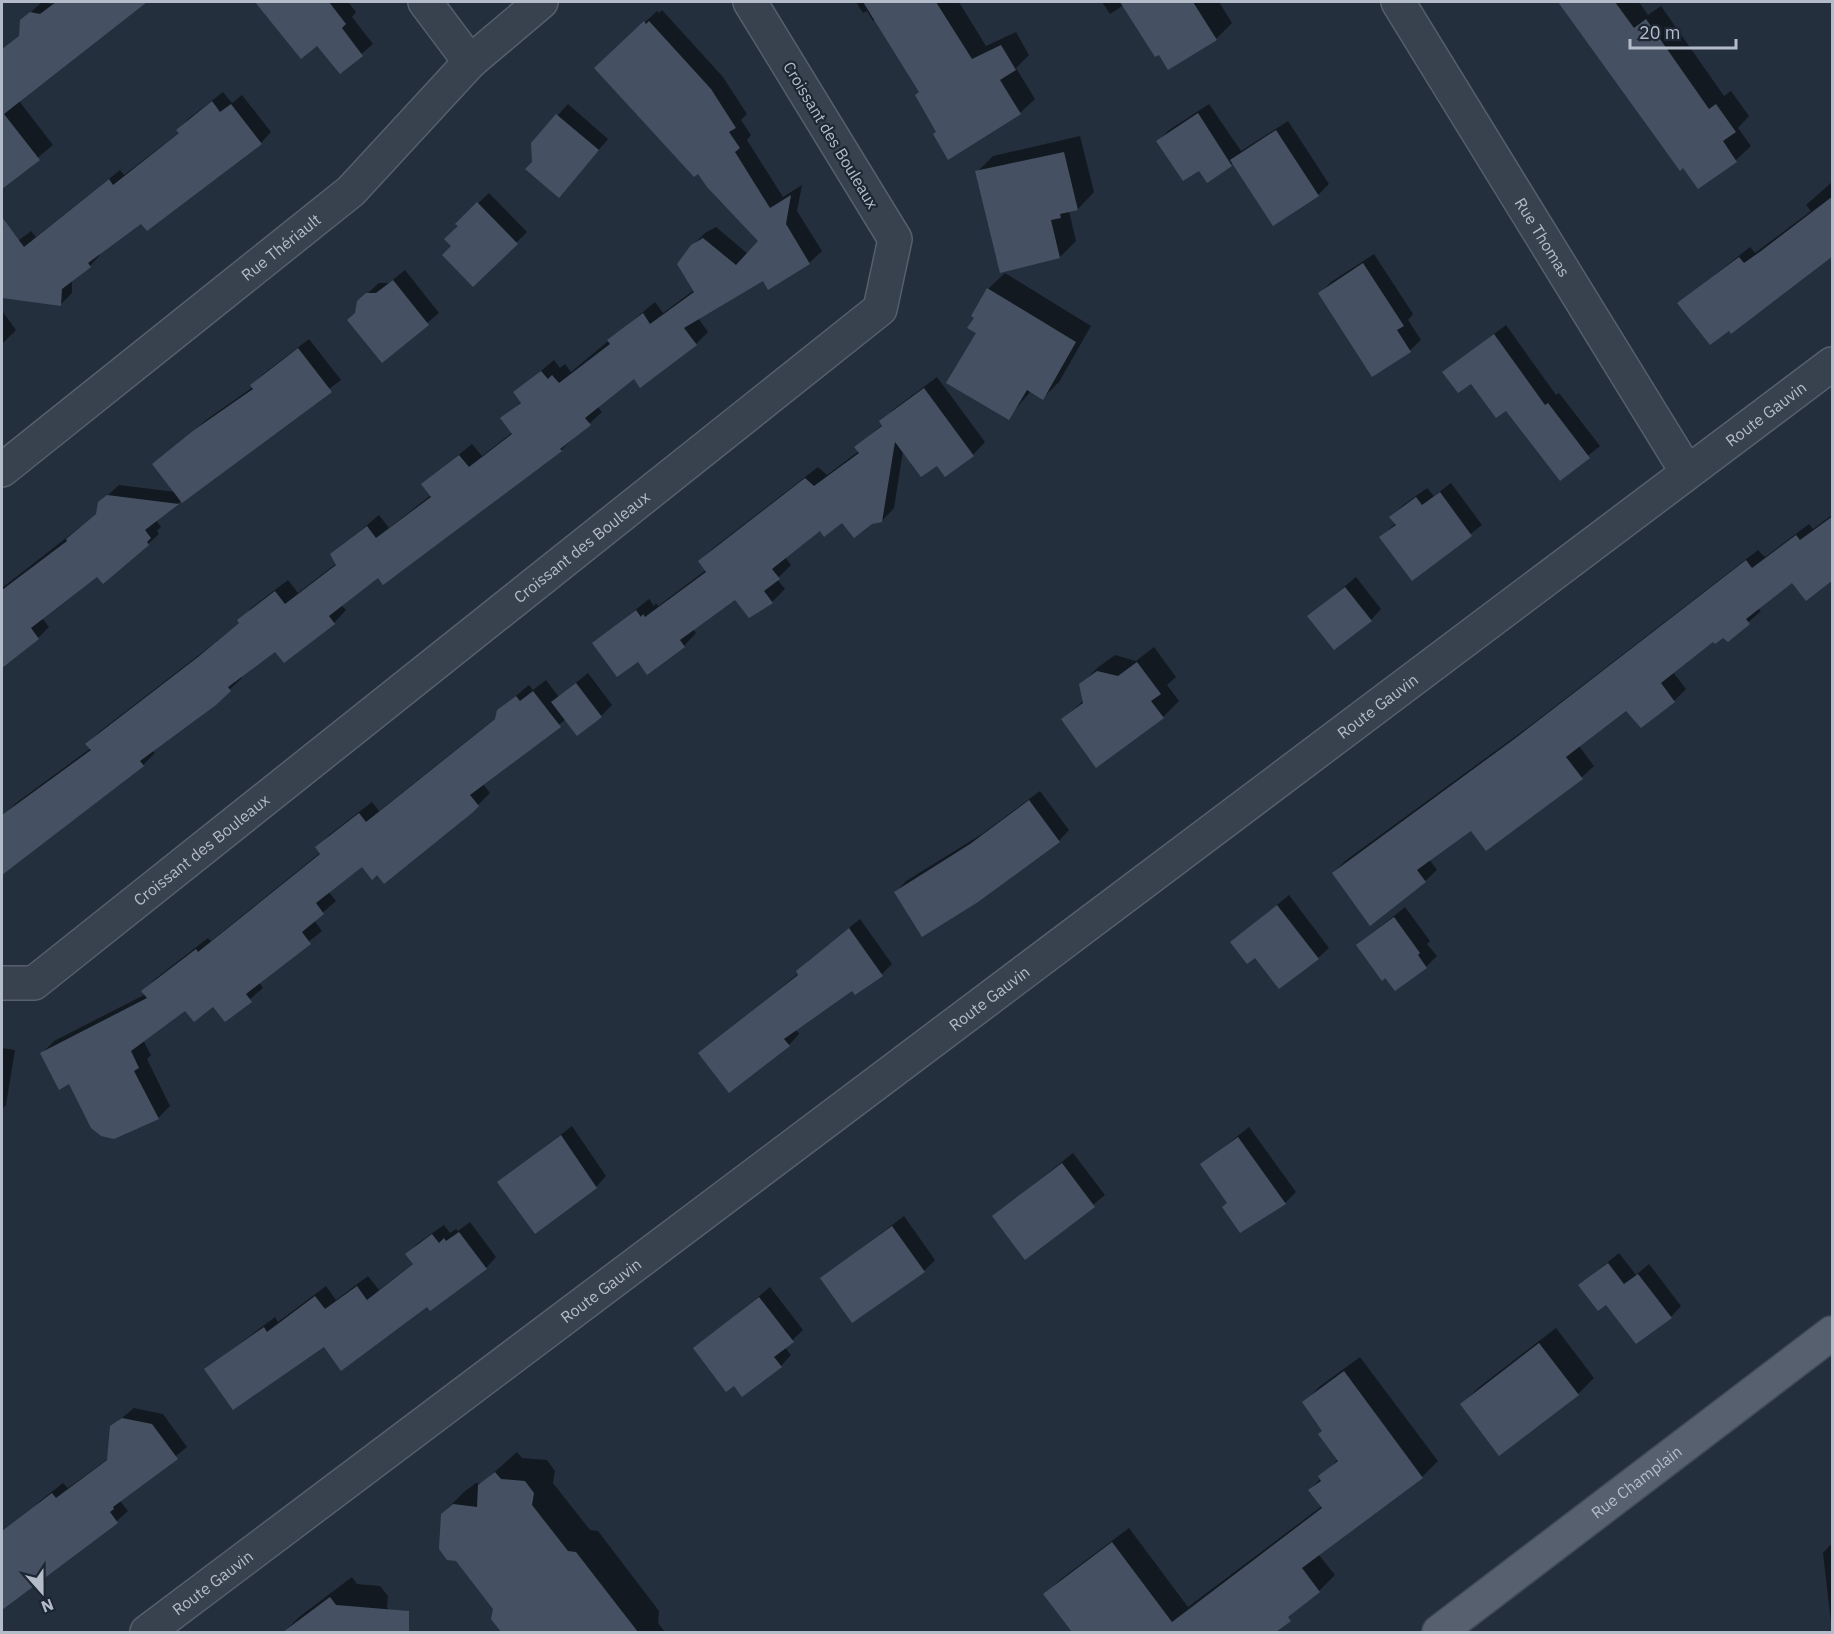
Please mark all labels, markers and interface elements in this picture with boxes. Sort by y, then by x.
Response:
scale bar [1630,12,1736,50]
text: 20 m [1639,21,1681,44]
street label: Croissant des Bouleaux [779,58,883,212]
street label: Rue Thomas [1511,194,1575,280]
street label: Rue Thériault [237,209,325,285]
street label: Route Gauvin [1721,377,1810,451]
street label: Croissant des Bouleaux [509,487,654,607]
street label: Route Gauvin [1333,669,1422,743]
street label: Croissant des Bouleaux [129,789,273,910]
street label: Route Gauvin [945,961,1034,1035]
street label: Route Gauvin [556,1254,645,1327]
street label: Rue Champlain [1587,1441,1686,1523]
street label: Route Gauvin [168,1546,257,1620]
north arrow [12,1562,72,1622]
text: N [38,1595,56,1617]

